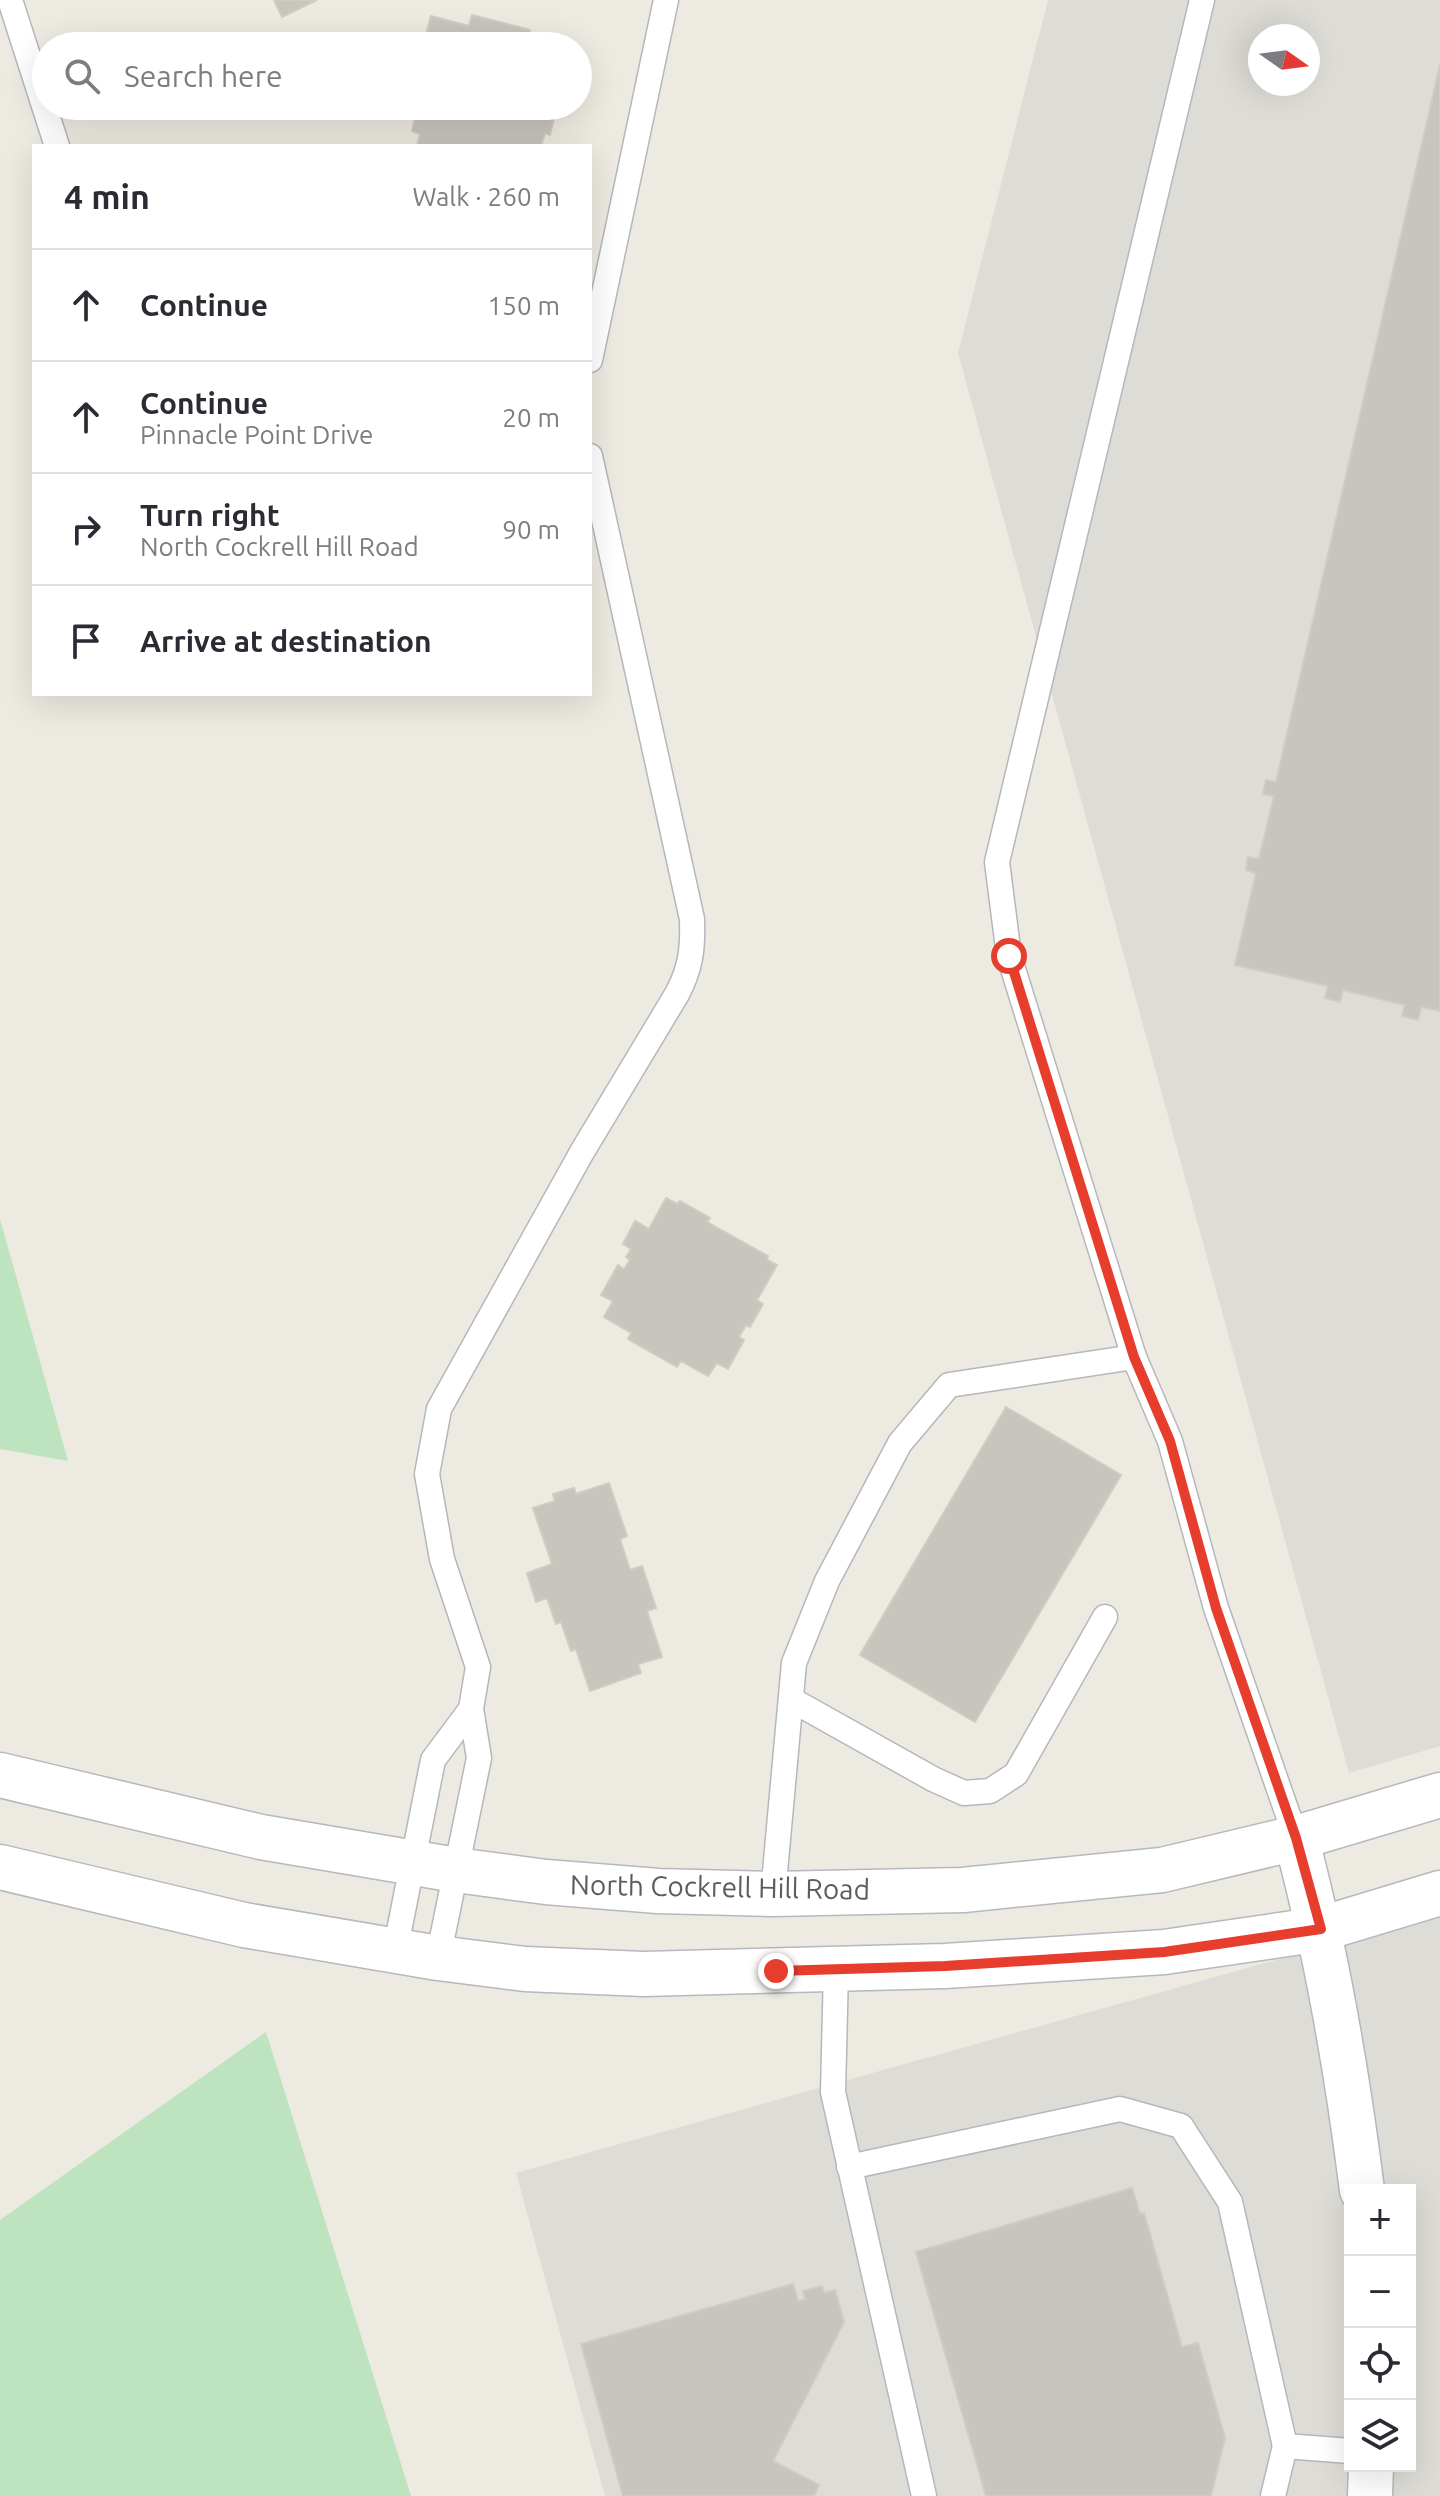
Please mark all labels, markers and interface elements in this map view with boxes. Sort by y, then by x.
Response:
north arrow [1248,24,1320,96]
search box [32,32,592,120]
icon: search [60,54,104,98]
text: Search here [124,59,283,93]
text: 4 min [64,177,150,215]
text: Walk · 260 m [412,182,560,211]
icon: ahead [64,283,108,327]
text: Continue [140,288,268,322]
text: 150 m [488,291,560,320]
text: Continue [140,386,268,420]
icon: ahead [64,395,108,439]
text: 20 m [502,403,560,432]
text: Pinnacle Point Drive [140,420,373,449]
text: Turn right [140,498,280,532]
icon: right [64,507,108,551]
text: 90 m [502,515,560,544]
text: North Cockrell Hill Road [140,532,419,561]
icon: arrive [64,619,108,663]
text: Arrive at destination [140,624,432,658]
route start [991,938,1027,974]
street label: North Cockrell Hill Road [570,1868,870,1905]
route end [758,1953,794,1989]
map controls [1344,2184,1416,2472]
button: + [1344,2184,1416,2256]
button: − [1344,2256,1416,2328]
button: locate [1344,2328,1416,2400]
button: layers [1344,2400,1416,2472]

